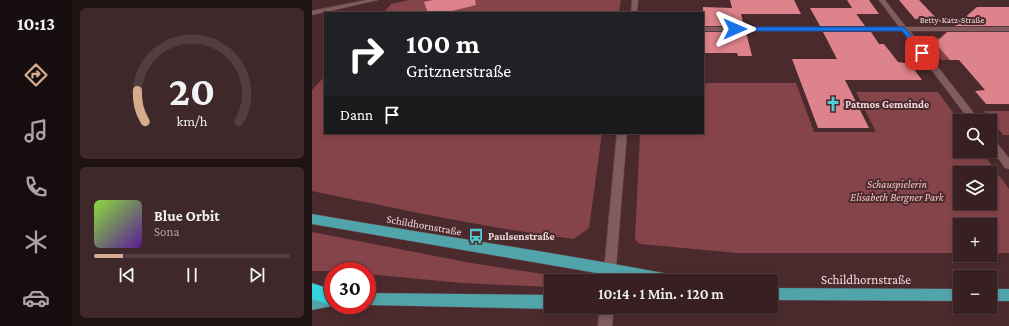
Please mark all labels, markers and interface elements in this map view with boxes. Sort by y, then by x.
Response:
position arrow [714,8,756,50]
text: 10:13 [17,14,55,34]
street label: Betty-Katz-Straße [920,15,984,25]
icon: right [340,28,392,80]
text: 100 m [406,28,480,59]
pin [905,36,939,70]
icon: arrive [911,42,933,64]
icon: directions [22,61,50,89]
text: Gritznerstraße [406,61,511,81]
text: 20 [169,67,215,113]
church icon: Patmos Gemeinde [824,95,842,113]
place label: Patmos Gemeinde [845,98,929,110]
icon: arrive [381,104,403,126]
text: Dann [340,107,373,123]
text: km/h [177,112,208,128]
map controls [953,114,997,314]
button: search [953,114,997,158]
icon: music [22,117,50,145]
button: layers [953,166,997,210]
icon: phone [22,173,50,201]
park label: Schauspielerin Elisabeth Bergner Park [850,178,945,204]
text: Blue Orbit [154,208,220,224]
street label: Schildhornstraße [386,212,463,238]
button: + [953,218,997,262]
text: Sona [154,224,180,239]
bus stop icon: Paulsenstraße [467,227,485,245]
icon: climate [22,228,50,256]
place label: Paulsenstraße [488,230,555,242]
speed limit sign: 30 [324,262,376,314]
icon: previous [116,264,138,286]
icon: pause [181,264,203,286]
icon: next [246,264,268,286]
button: − [953,270,997,314]
street label: Schildhornstraße [821,272,911,287]
icon: car [22,284,50,312]
text: 10:14 · 1 Min. · 120 m [598,286,724,302]

